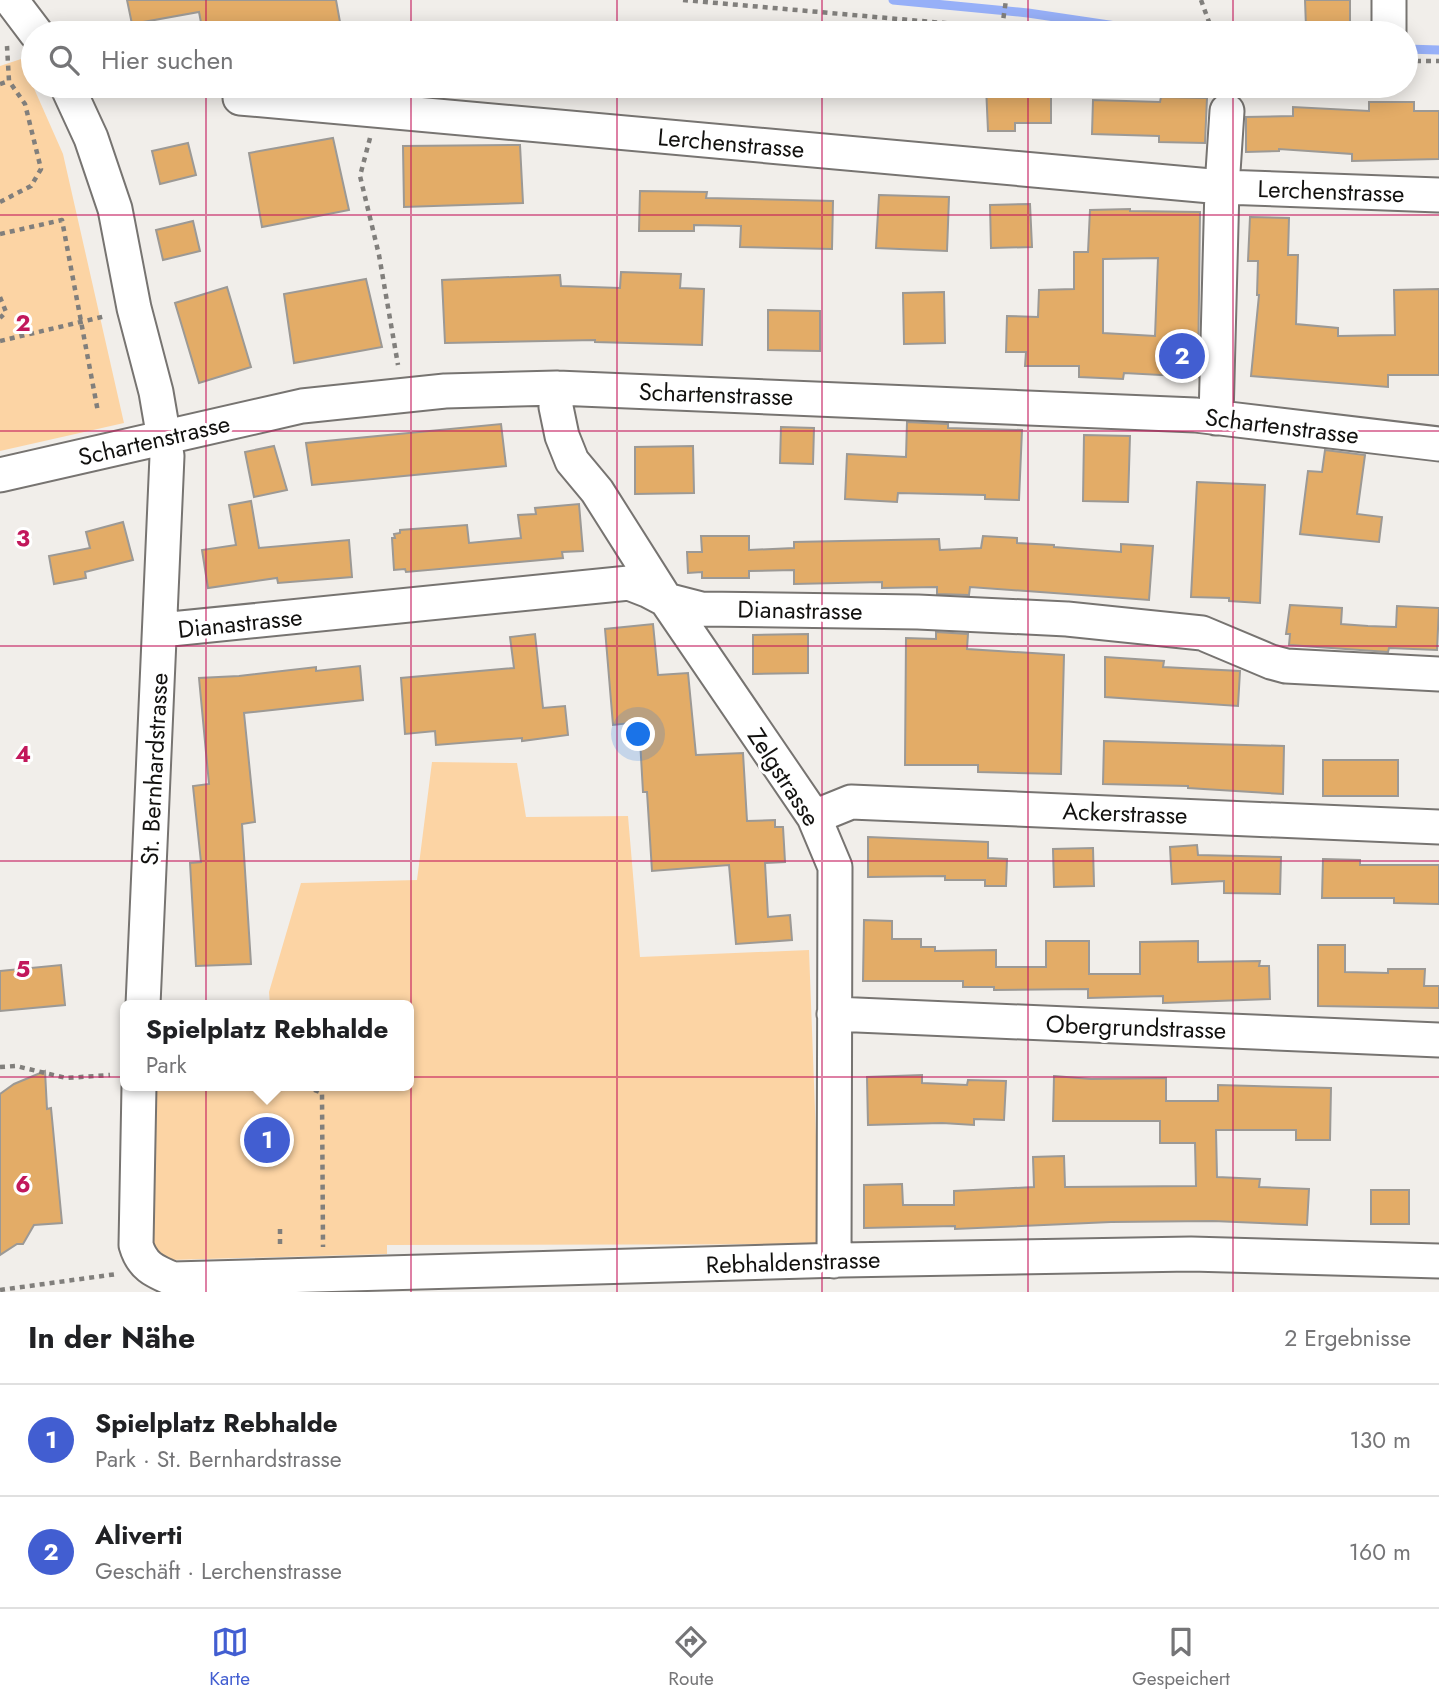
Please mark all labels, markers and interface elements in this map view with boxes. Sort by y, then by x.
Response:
search box [21,21,1418,98]
icon: search [45,41,83,79]
text: Hier suchen [101,41,234,79]
street label: Lerchenstrasse [656,119,806,167]
street label: Lerchenstrasse [1257,171,1405,211]
text: 2 [15,306,31,340]
pin: 2 [1159,330,1205,382]
street label: Schartenstrasse [638,374,794,414]
street label: Schartenstrasse [1203,399,1361,453]
street label: Schartenstrasse [75,406,233,474]
text: 3 [16,521,30,555]
street label: Dianastrasse [737,591,863,629]
street label: Dianastrasse [176,599,304,647]
street label: St. Bernhardstrasse [131,672,177,866]
your location [621,717,655,751]
street label: Zelgstrasse [739,721,829,833]
text: 4 [15,737,31,771]
street label: Ackerstrasse [1062,793,1188,833]
text: 5 [16,952,30,986]
popup [120,1000,414,1091]
street label: Obergrundstrasse [1045,1006,1227,1048]
text: Spielplatz Rebhalde [146,1010,388,1048]
text: Park [146,1048,187,1082]
pin: 1 [244,1114,290,1166]
text: 6 [15,1167,31,1201]
street label: Rebhaldenstrasse [705,1241,881,1283]
text: In der Nähe [28,1316,195,1359]
text: 2 Ergebnisse [1284,1321,1411,1355]
text: Spielplatz Rebhalde [95,1404,338,1442]
text: 1 [45,1423,57,1457]
text: 130 m [1349,1423,1411,1457]
text: Park · St. Bernhardstrasse [95,1442,342,1476]
text: Aliverti [95,1516,183,1554]
text: 2 [43,1535,59,1569]
text: 160 m [1349,1535,1411,1569]
text: Geschäft · Lerchenstrasse [95,1554,342,1588]
tab: Karte [209,1623,250,1692]
tab: Route [668,1623,714,1692]
tab: Gespeichert [1132,1623,1230,1692]

